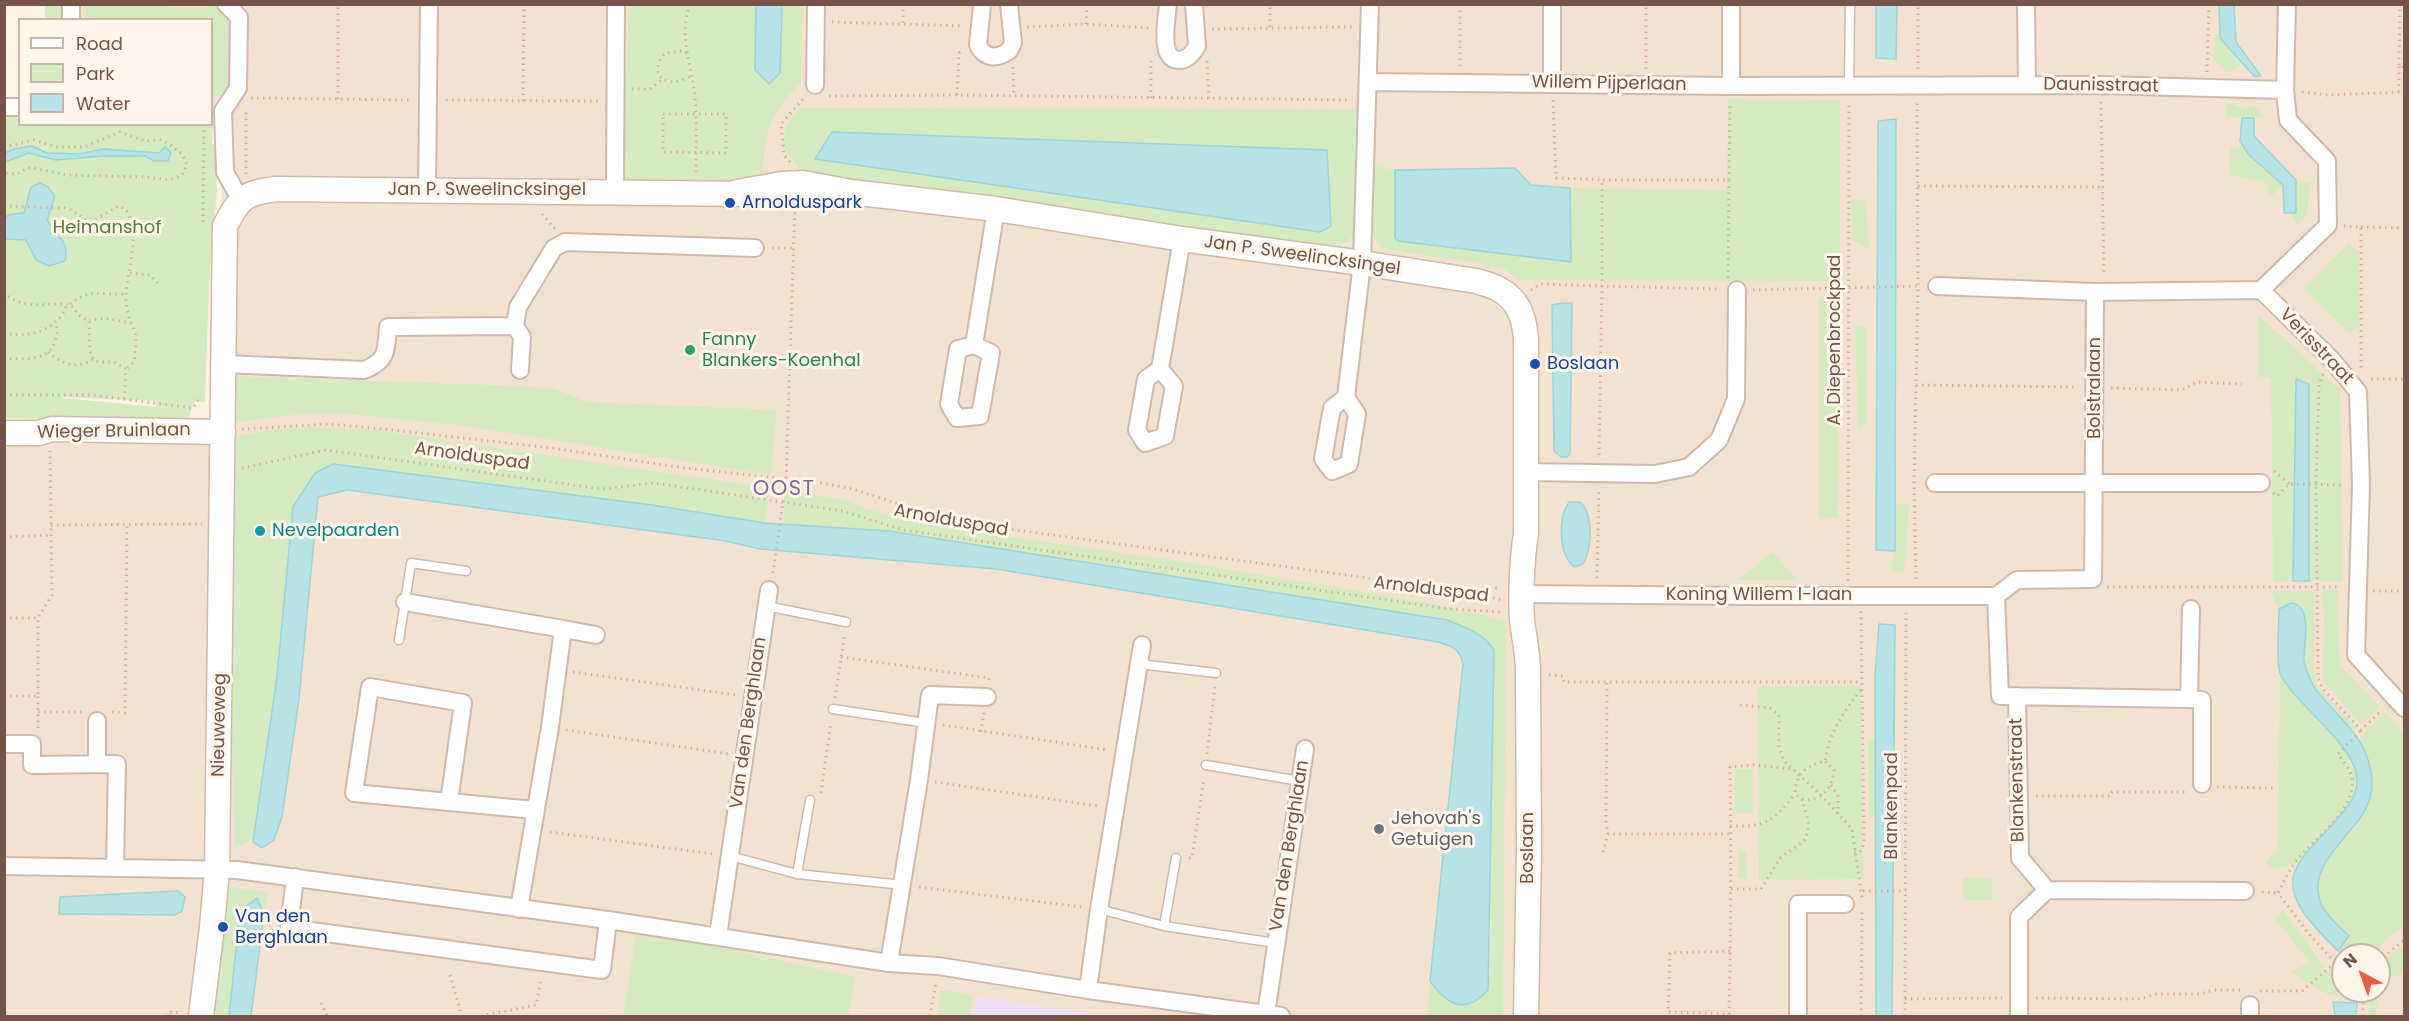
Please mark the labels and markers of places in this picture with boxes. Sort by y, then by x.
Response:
place label: Arnolduspark [742,192,862,214]
marker: Arnolduspark [723,196,737,210]
place label: Fanny Blankers-Koenhal [702,329,861,372]
marker: Fanny Blankers-Koenhal [683,343,697,357]
place label: Boslaan [1547,353,1619,375]
marker: Boslaan [1528,357,1542,371]
place label: Nevelpaarden [272,520,400,542]
marker: Nevelpaarden [253,524,267,538]
place label: Jehovah's Getuigen [1391,808,1481,850]
marker: Jehovah's Getuigen [1372,822,1386,836]
place label: Van den Berghlaan [235,906,328,948]
marker: Van den Berghlaan [216,920,230,934]

